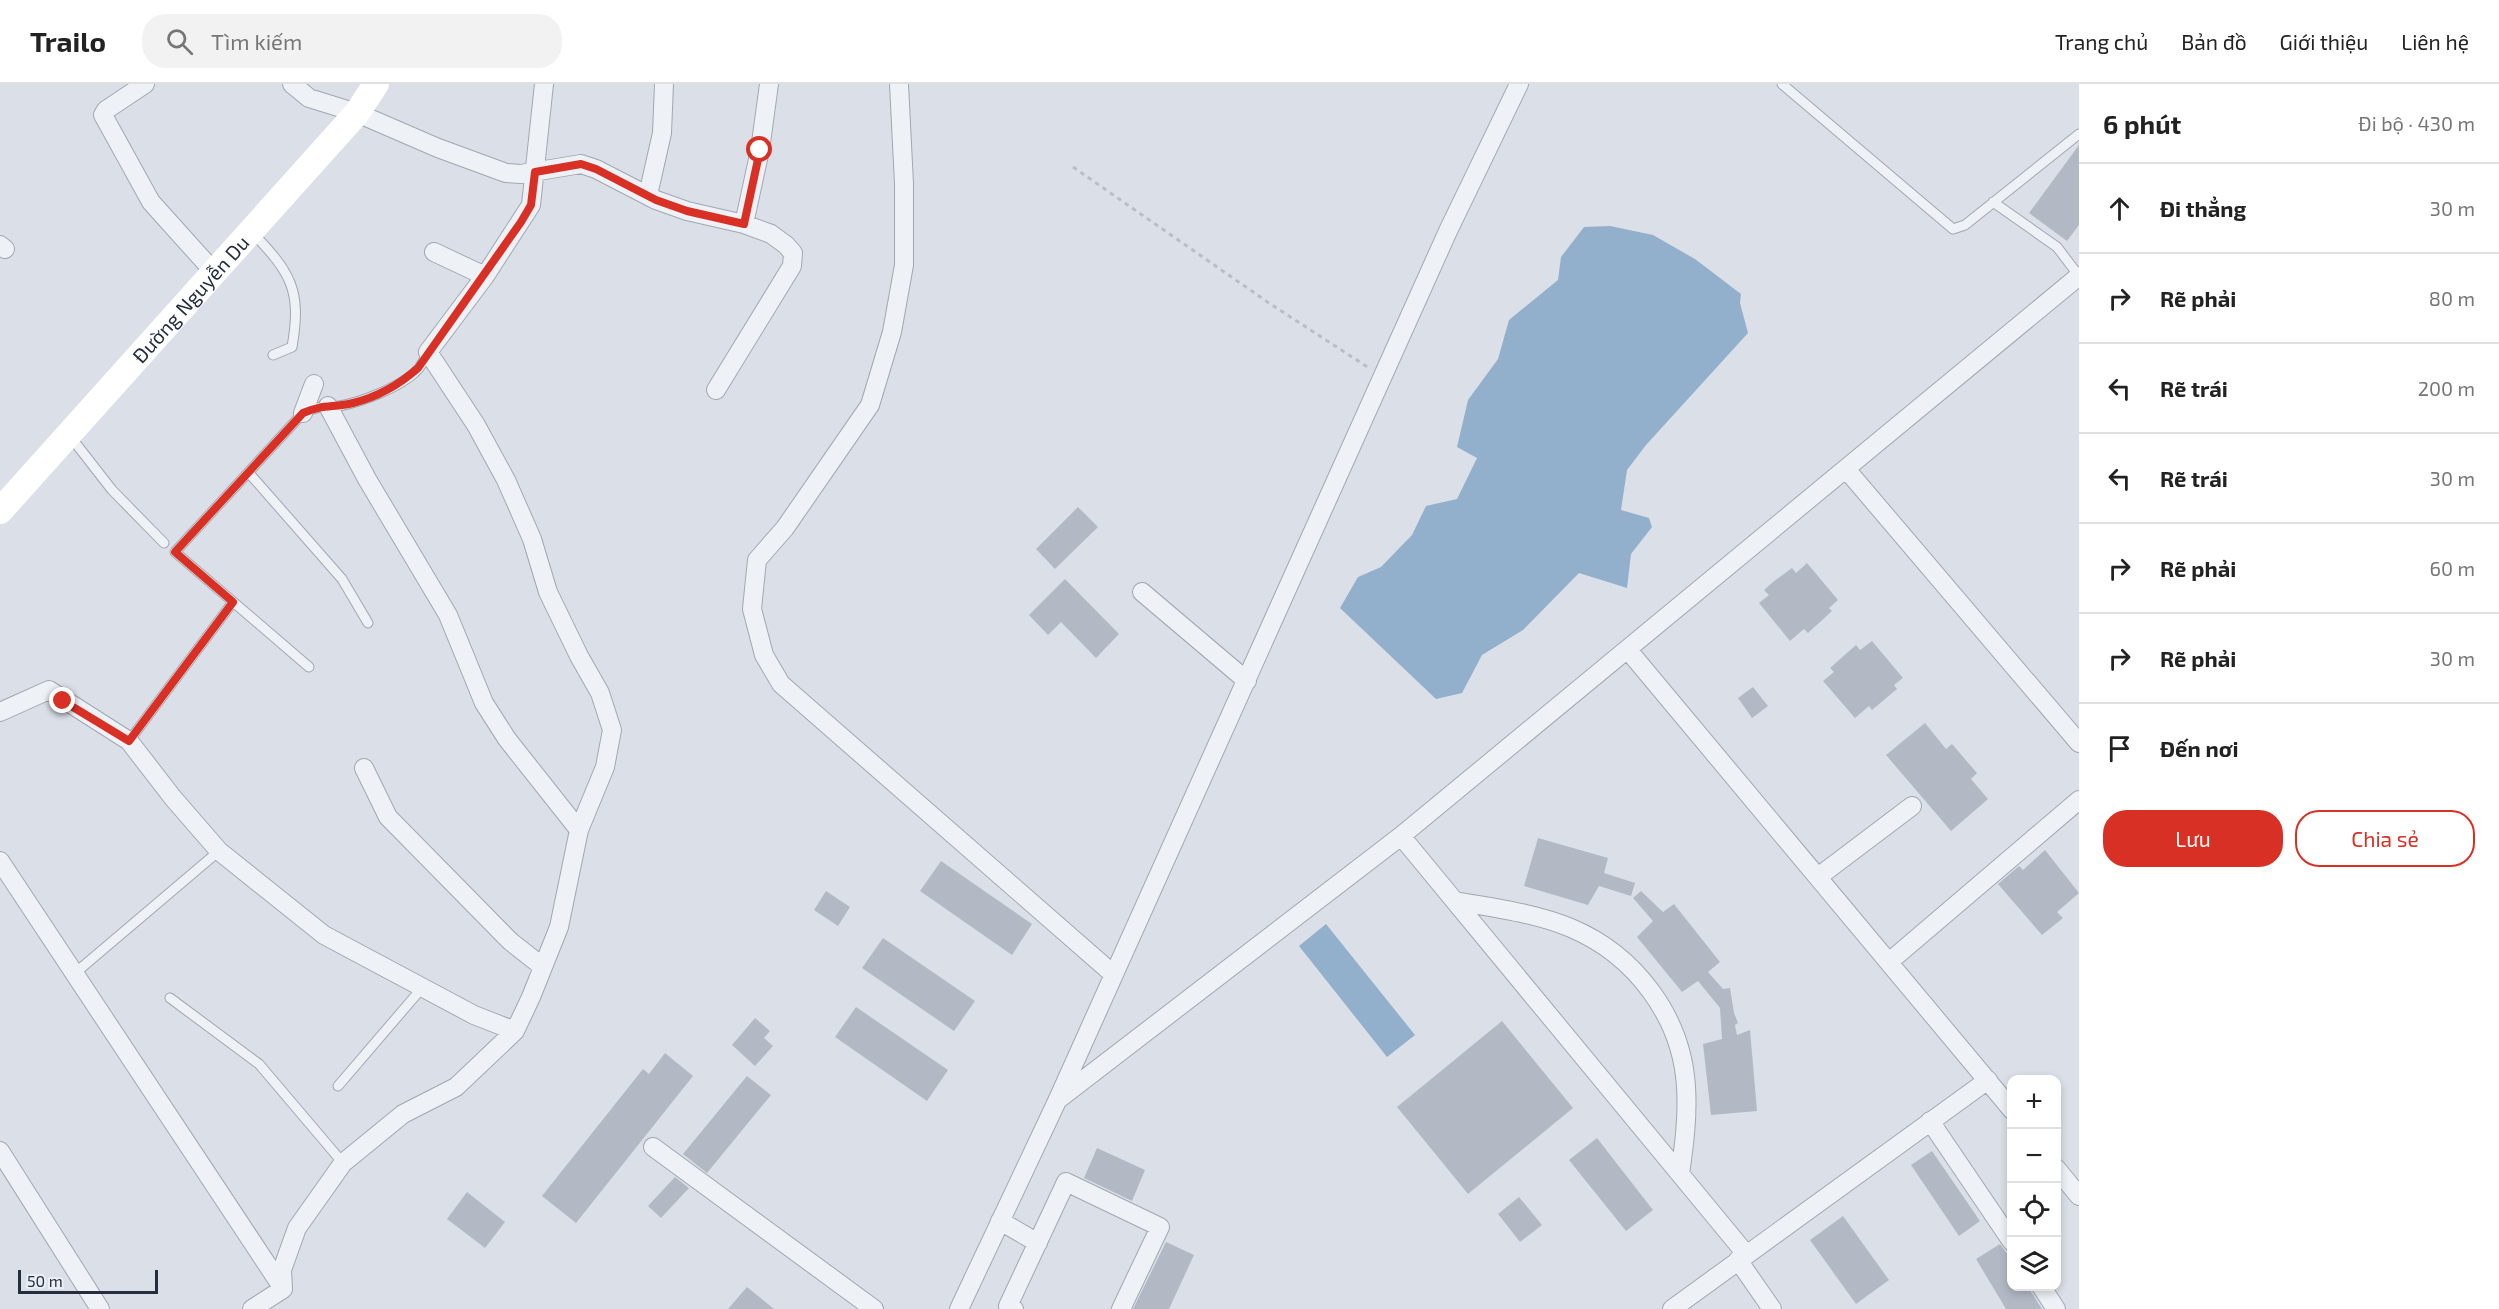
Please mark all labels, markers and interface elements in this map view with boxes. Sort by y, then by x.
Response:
search box [142,14,562,68]
text: Trailo [30,24,106,58]
icon: search [163,25,196,58]
text: Tìm kiếm [211,28,302,54]
text: Trang chủ [2055,29,2148,54]
text: Bản đồ [2181,29,2247,54]
text: Giới thiệu [2280,29,2368,54]
text: Liên hệ [2401,29,2469,54]
text: 6 phút [2103,108,2181,139]
text: Đi bộ · 430 m [2358,111,2475,135]
route start [746,136,772,162]
icon: ahead [2103,192,2136,225]
text: Đi thẳng [2160,195,2246,221]
text: 30 m [2430,196,2475,220]
street label: Đường Nguyễn Du [127,230,254,367]
icon: right [2103,282,2136,315]
text: Rẽ phải [2160,285,2236,311]
text: 80 m [2429,286,2475,310]
icon: left [2103,372,2136,405]
text: Rẽ trái [2160,375,2228,401]
text: 200 m [2418,376,2475,400]
icon: left [2103,462,2136,495]
text: Rẽ trái [2160,465,2228,491]
text: 30 m [2430,466,2475,490]
icon: right [2103,552,2136,585]
text: Rẽ phải [2160,555,2236,581]
text: 60 m [2430,556,2475,580]
icon: right [2103,642,2136,675]
text: Rẽ phải [2160,645,2236,671]
text: 30 m [2430,646,2475,670]
route end [49,687,75,713]
icon: arrive [2103,732,2136,765]
text: Đến nơi [2160,735,2238,761]
button: Lưu [2103,810,2283,867]
button: Chia sẻ [2295,810,2475,867]
map controls [2007,1075,2061,1291]
button: + [2007,1075,2061,1129]
button: − [2007,1129,2061,1183]
button: locate [2007,1183,2061,1237]
button: layers [2007,1237,2061,1291]
scale bar [18,1267,158,1294]
text: 50 m [27,1271,63,1290]

